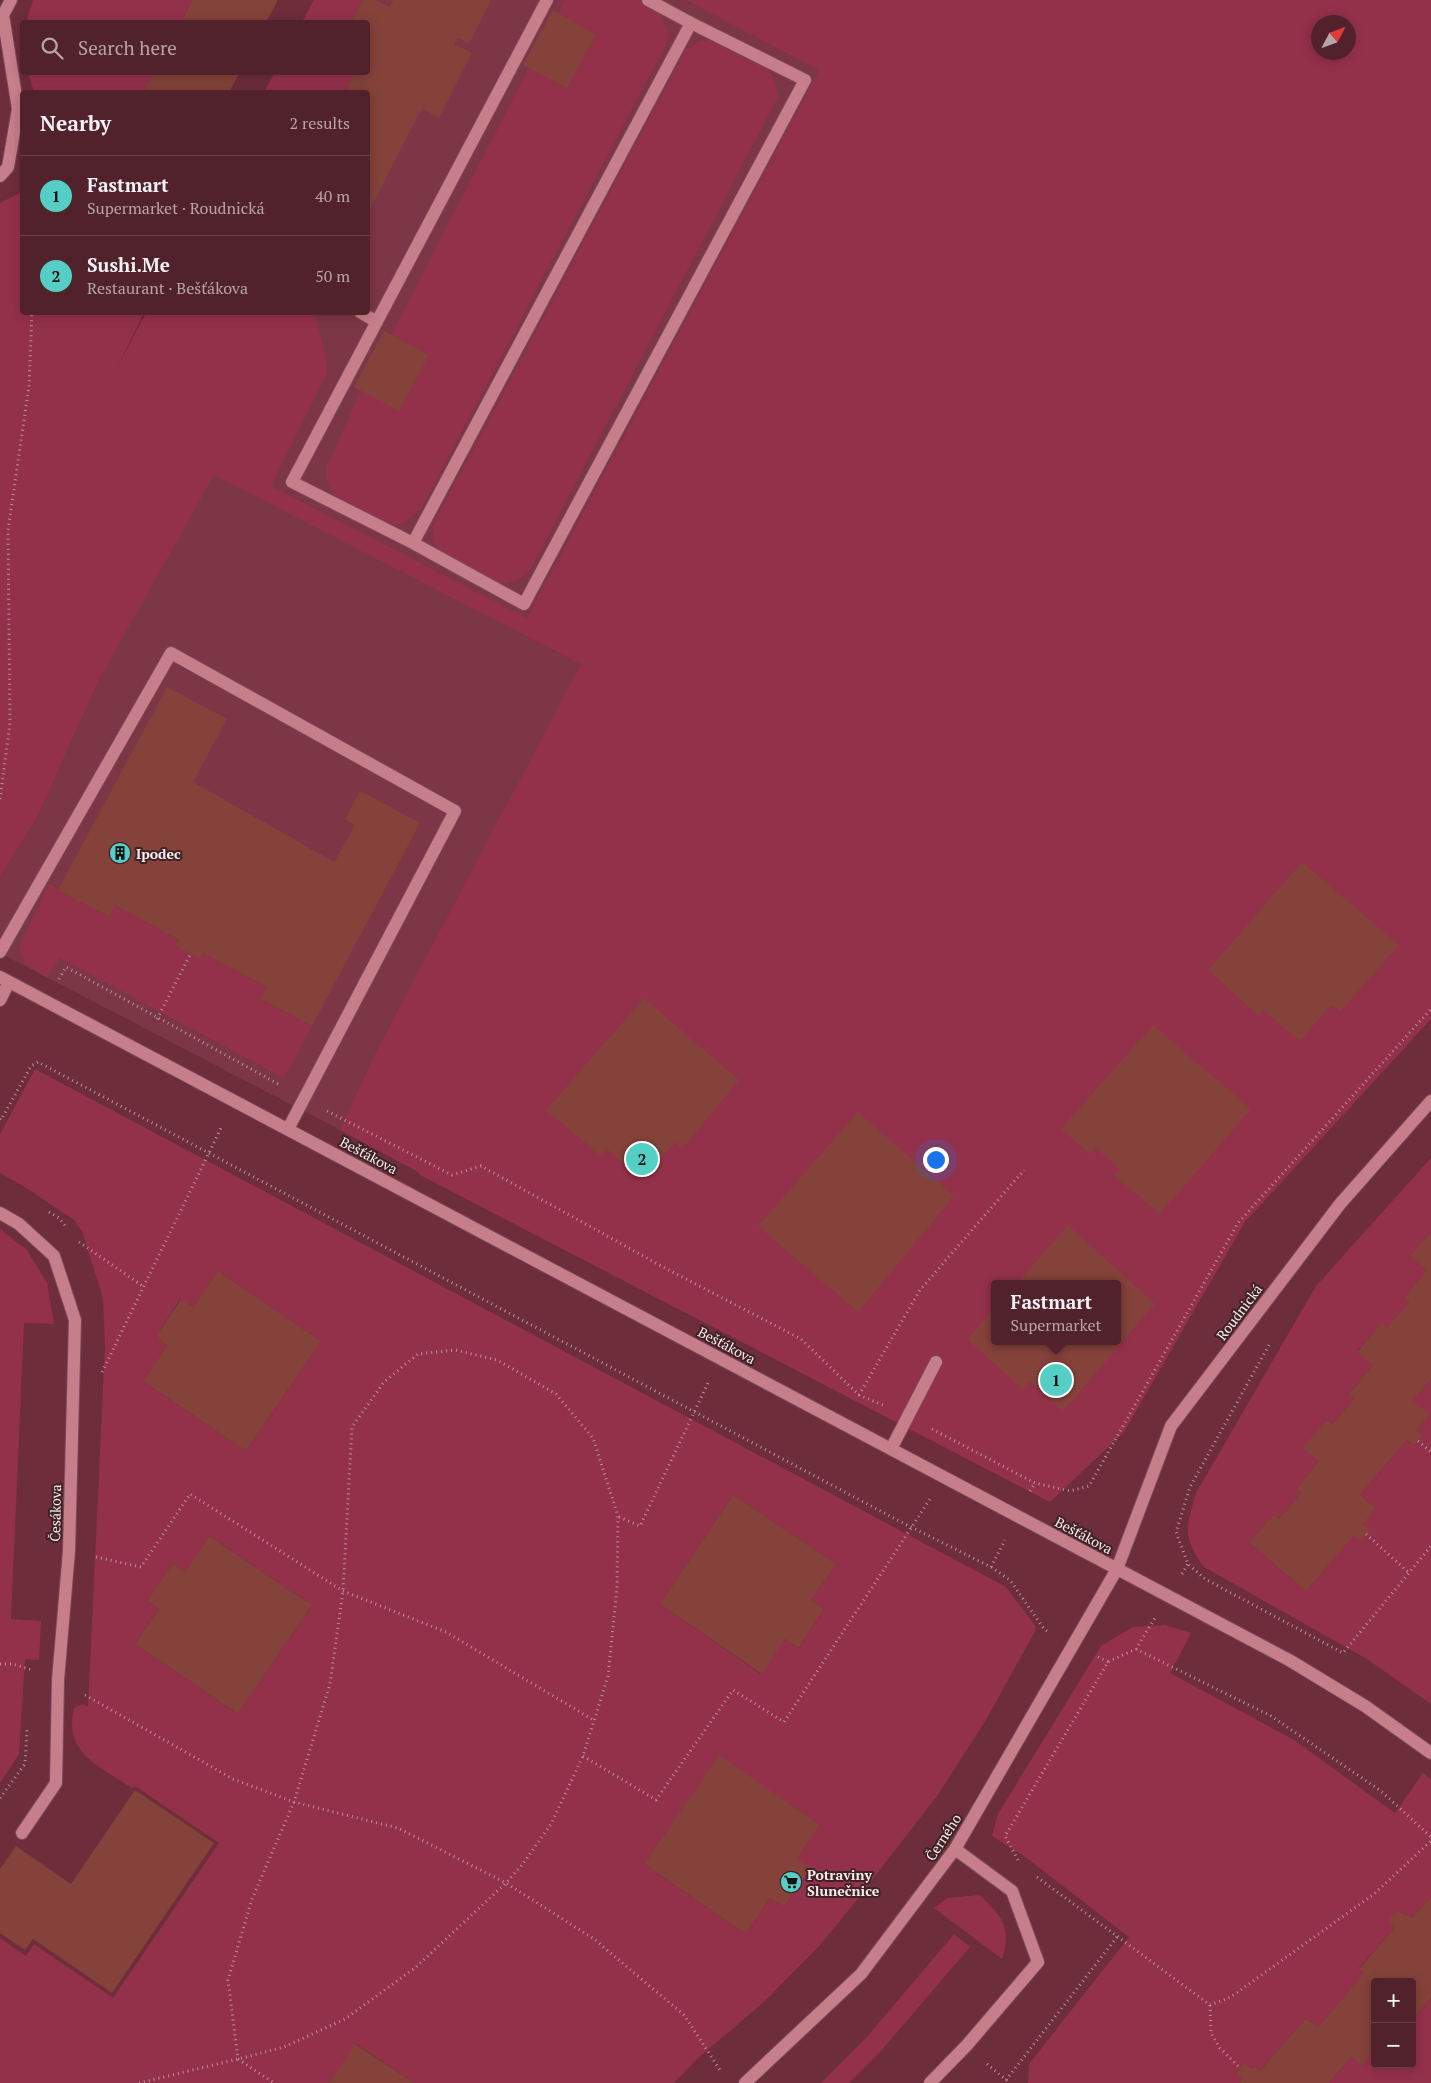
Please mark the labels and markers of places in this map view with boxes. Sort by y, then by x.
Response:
building icon: Ipodec [108,841,132,865]
place label: Ipodec [136,844,181,863]
pin: 2 [626,1140,658,1178]
pin: 1 [1040,1361,1072,1399]
place label: Potraviny Slunečnice [807,1865,880,1900]
supermarket icon: Potraviny Slunečnice [779,1870,803,1894]

